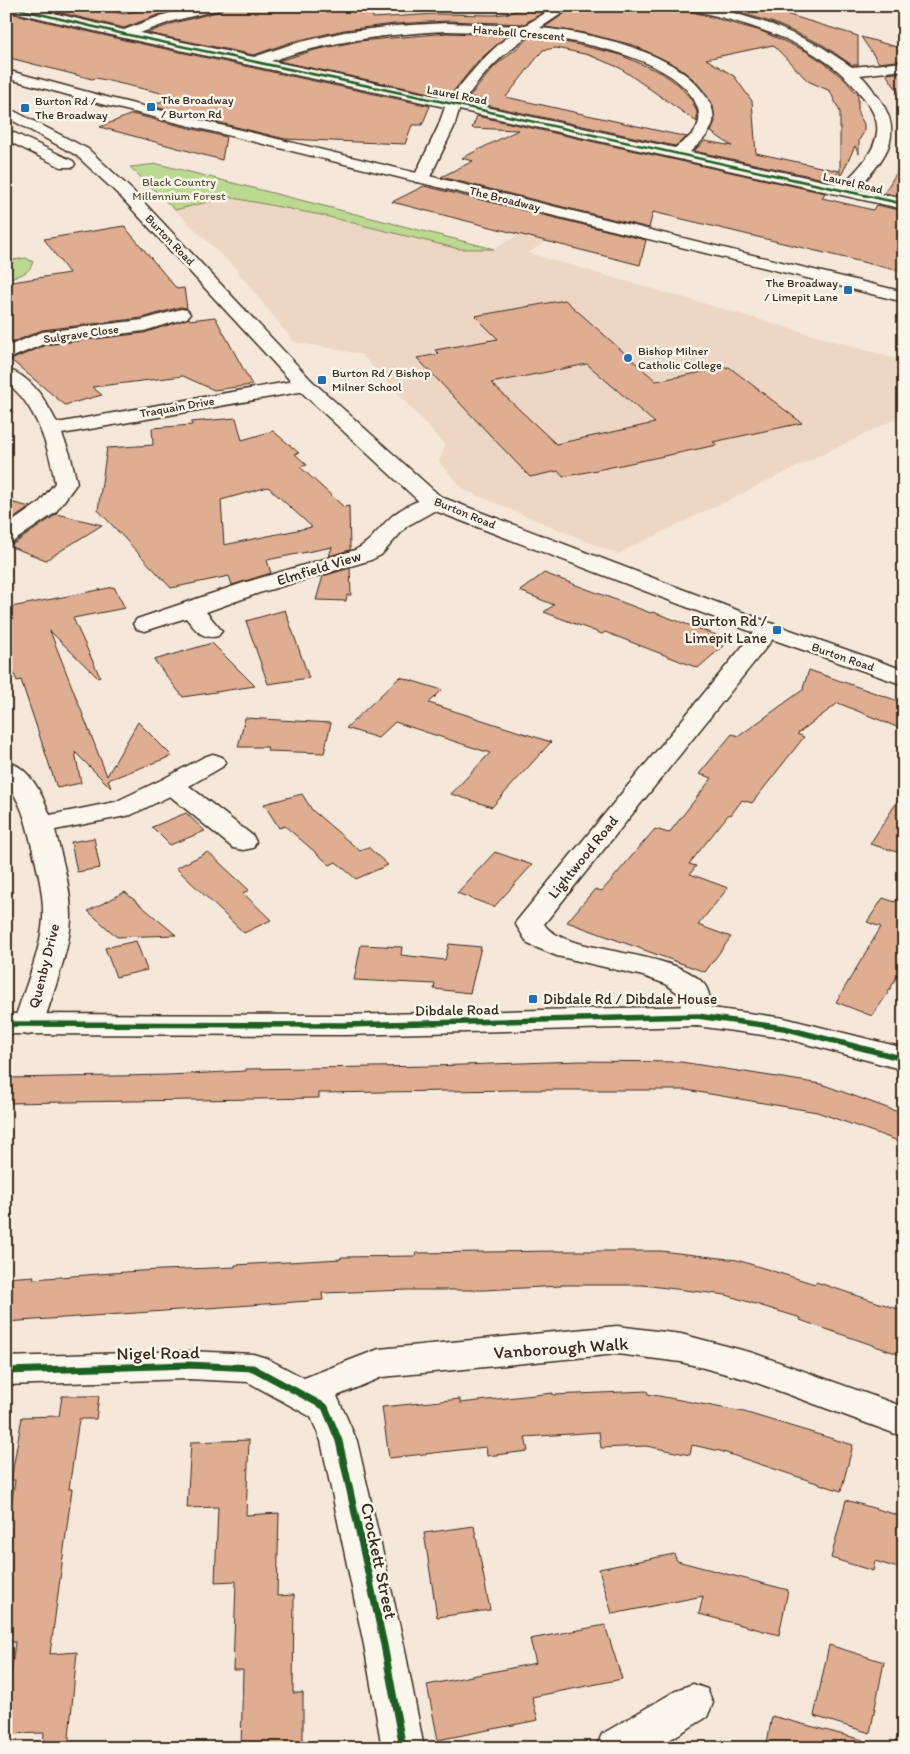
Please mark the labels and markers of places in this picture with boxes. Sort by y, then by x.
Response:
place label: The Broadway / Burton Rd [161,93,234,121]
place label: Burton Rd / The Broadway [35,94,108,122]
marker: The Broadway / Burton Rd [145,101,157,113]
marker: Burton Rd / The Broadway [19,102,31,114]
place label: The Broadway / Limepit Lane [764,276,838,304]
marker: The Broadway / Limepit Lane [842,284,854,296]
place label: Bishop Milner Catholic College [638,344,722,372]
marker: Bishop Milner Catholic College [622,352,634,364]
place label: Burton Rd / Bishop Milner School [332,366,430,394]
marker: Burton Rd / Bishop Milner School [316,374,328,386]
place label: Burton Rd / Limepit Lane [685,612,768,647]
marker: Burton Rd / Limepit Lane [771,624,783,636]
place label: Dibdale Rd / Dibdale House [543,990,717,1008]
marker: Dibdale Rd / Dibdale House [527,993,539,1005]

